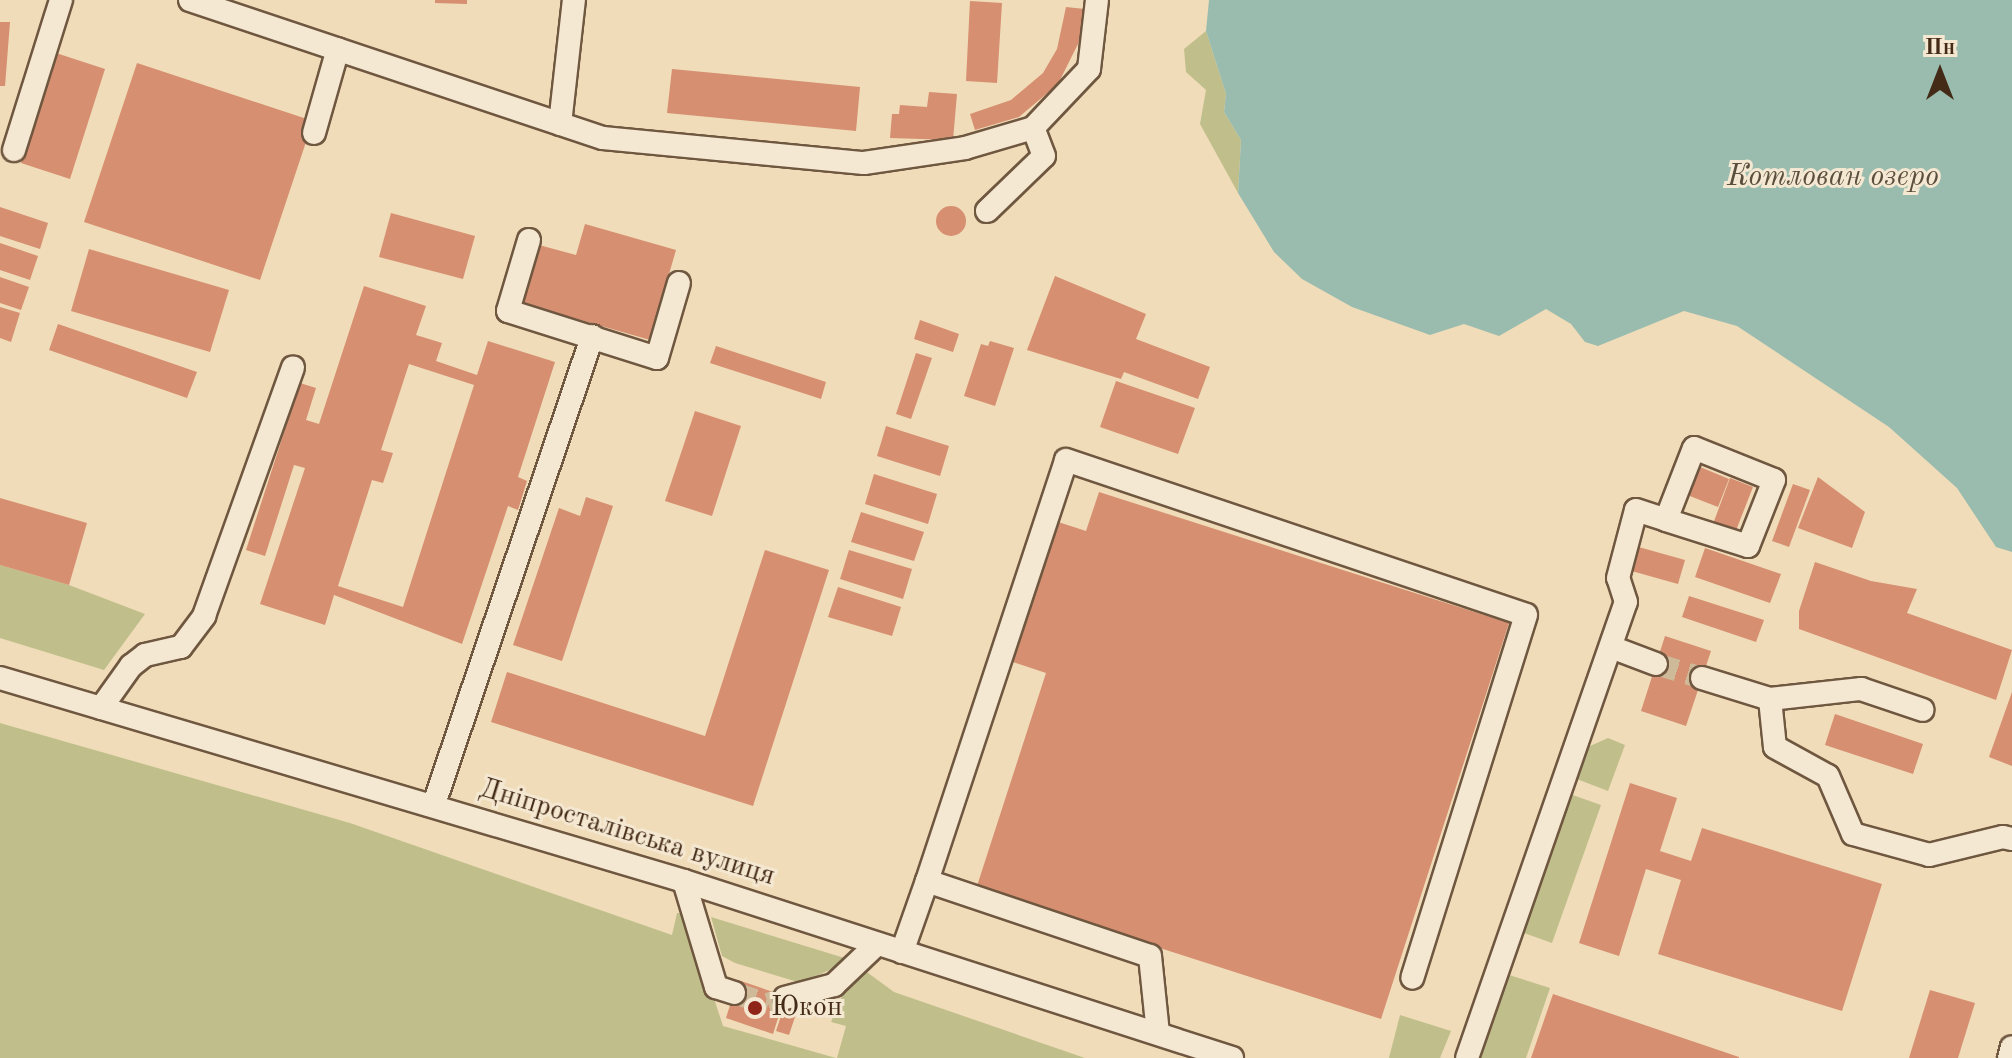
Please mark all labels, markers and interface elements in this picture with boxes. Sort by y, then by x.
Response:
north arrow [1900,32,1980,112]
text: Пн [1925,37,1955,59]
water label: Котлован озеро [1727,159,1939,195]
street label: Дніпросталівська вулиця [475,772,779,894]
place label: Юкон [771,991,842,1025]
marker: Юкон [746,999,764,1017]

